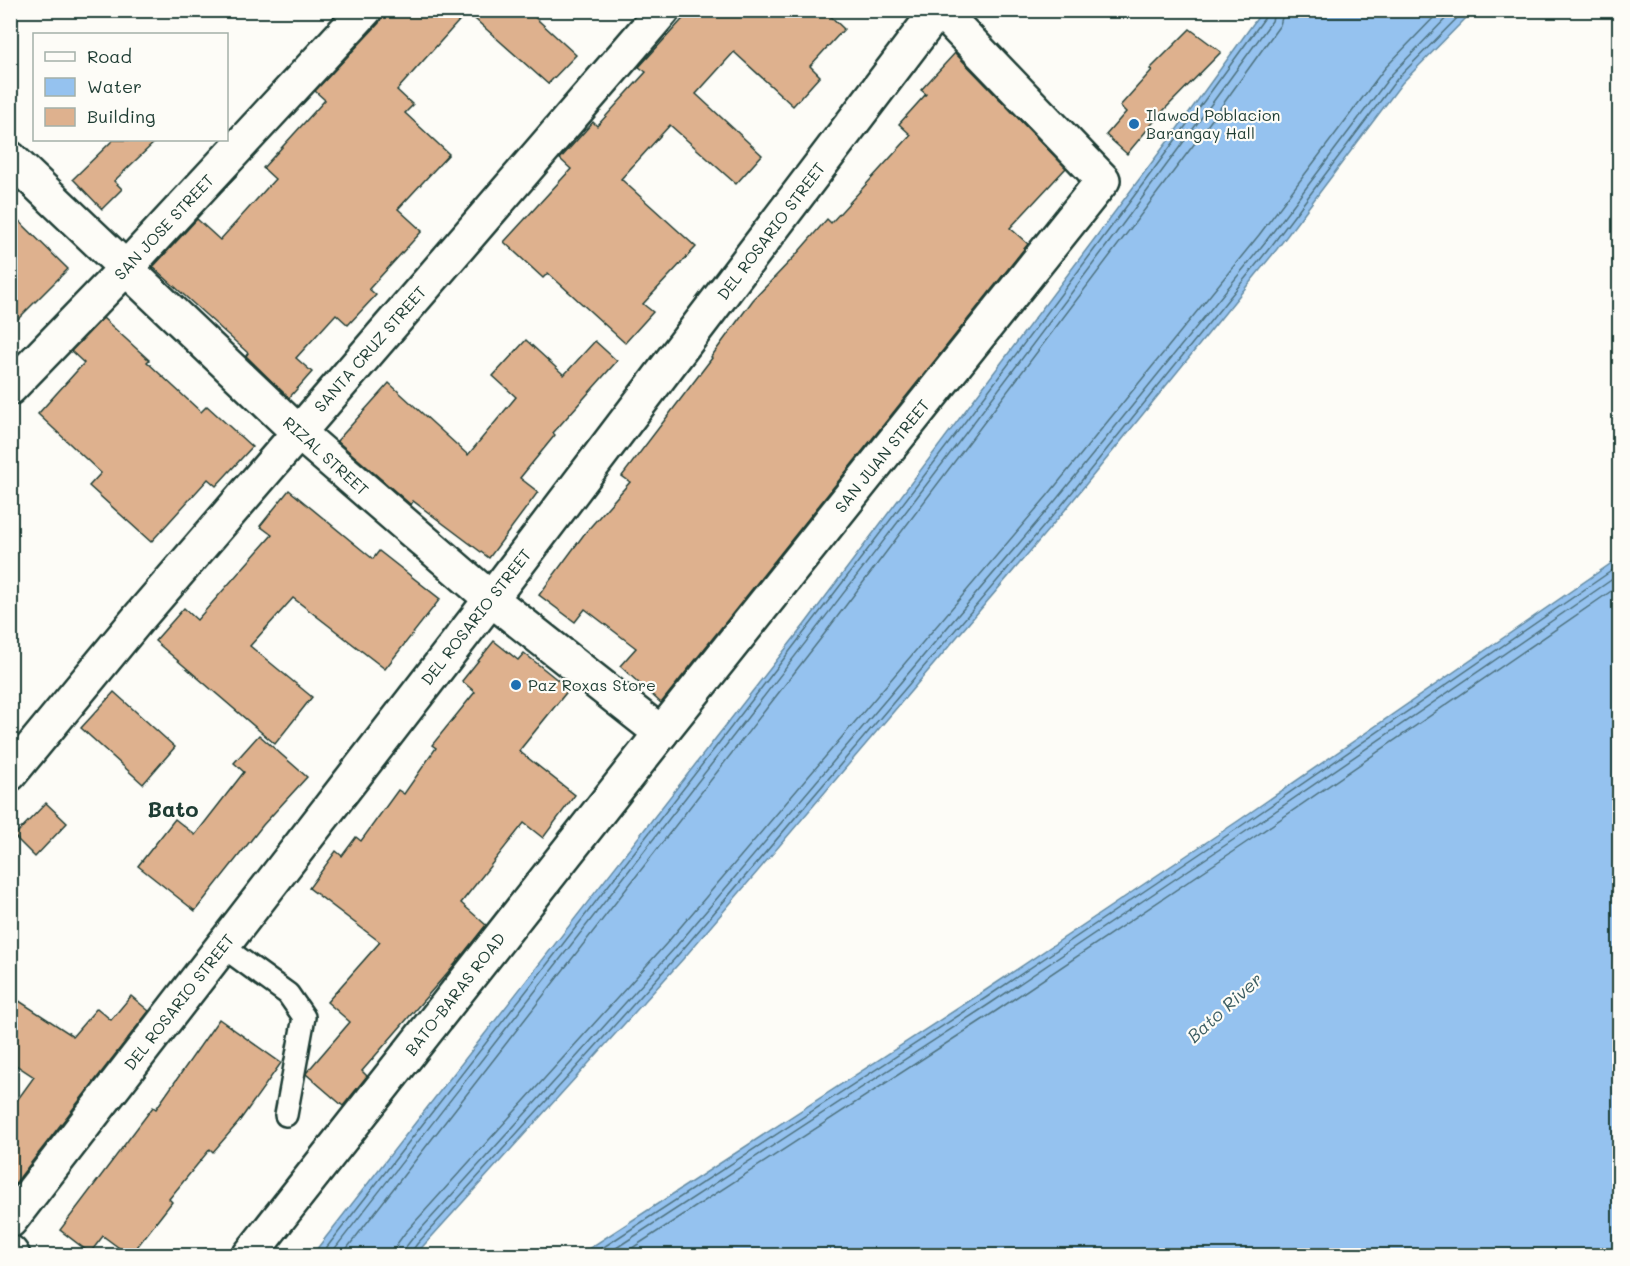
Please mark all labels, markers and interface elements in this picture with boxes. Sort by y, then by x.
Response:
legend [33,33,228,141]
text: Road [87,44,132,68]
text: Water [87,74,142,98]
text: Building [87,104,155,128]
place label: Ilawod Poblacion Barangay Hall [1146,104,1280,143]
marker: Ilawod Poblacion Barangay Hall [1127,117,1141,131]
street label: DEL ROSARIO STREET [712,158,829,304]
street label: SAN JOSE STREET [109,169,218,284]
street label: SANTA CRUZ STREET [309,281,430,416]
street label: SAN JUAN STREET [829,395,934,517]
street label: RIZAL STREET [279,412,374,500]
street label: DEL ROSARIO STREET [416,544,535,689]
place label: Paz Roxas Store [528,674,656,695]
marker: Paz Roxas Store [509,678,523,692]
district label: Bato [147,794,199,823]
street label: BATO-BARAS ROAD [400,928,509,1060]
street label: DEL ROSARIO STREET [119,929,238,1074]
water label: Bato River [1182,967,1267,1047]

